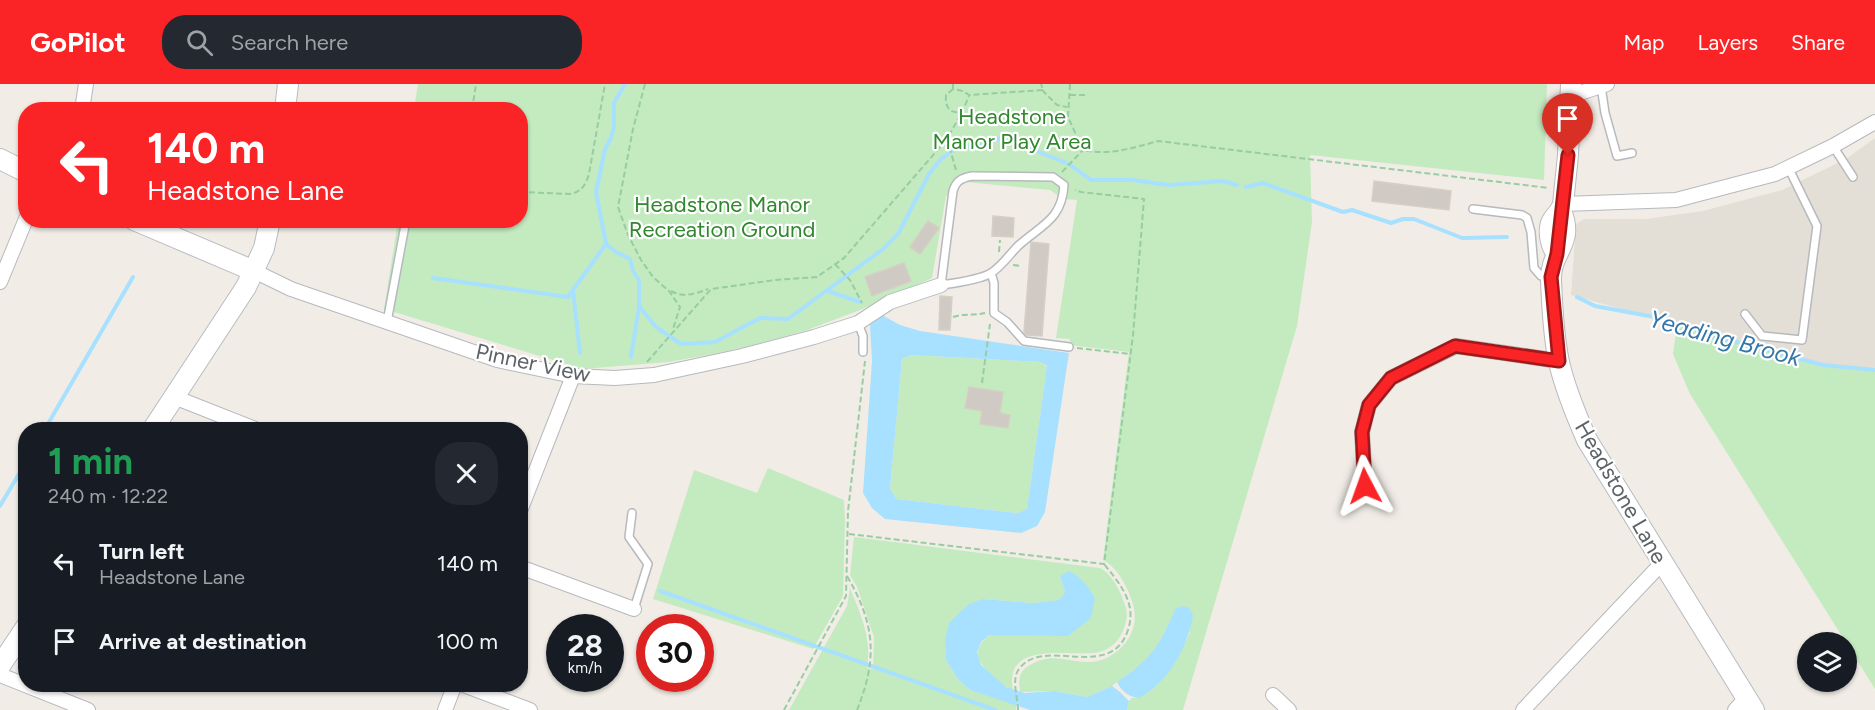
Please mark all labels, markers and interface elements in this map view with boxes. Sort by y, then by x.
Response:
search box [162,15,582,69]
text: GoPilot [30,25,126,59]
icon: search [183,26,216,59]
text: Search here [231,29,348,56]
text: Map [1624,30,1664,55]
text: Layers [1697,30,1758,55]
text: Share [1791,30,1845,55]
pin [1542,93,1593,155]
icon: arrive [1551,102,1584,135]
park label: Headstone Manor Play Area [933,103,1091,155]
text: 140 m [147,123,265,174]
icon: left [48,126,126,204]
text: Headstone Lane [147,174,344,207]
park label: Headstone Manor Recreation Ground [629,191,815,243]
water label: Yeading Brook [1646,304,1805,373]
street label: Pinner View [473,338,594,388]
street label: Headstone Lane [1569,416,1673,568]
text: 1 min [48,440,133,483]
button: close [435,442,498,505]
position arrow [1333,454,1397,518]
text: 240 m · 12:22 [48,484,168,508]
text: Turn left [99,538,185,565]
icon: left [48,547,81,580]
text: 140 m [437,550,498,577]
text: Headstone Lane [99,565,245,589]
speed limit sign: 30 [636,614,714,692]
icon: arrive [48,625,81,658]
text: 28 [567,627,603,664]
text: Arrive at destination [99,628,307,655]
text: 100 m [437,628,498,655]
map controls [1797,632,1857,692]
button: layers [1797,632,1857,692]
text: km/h [568,659,602,677]

